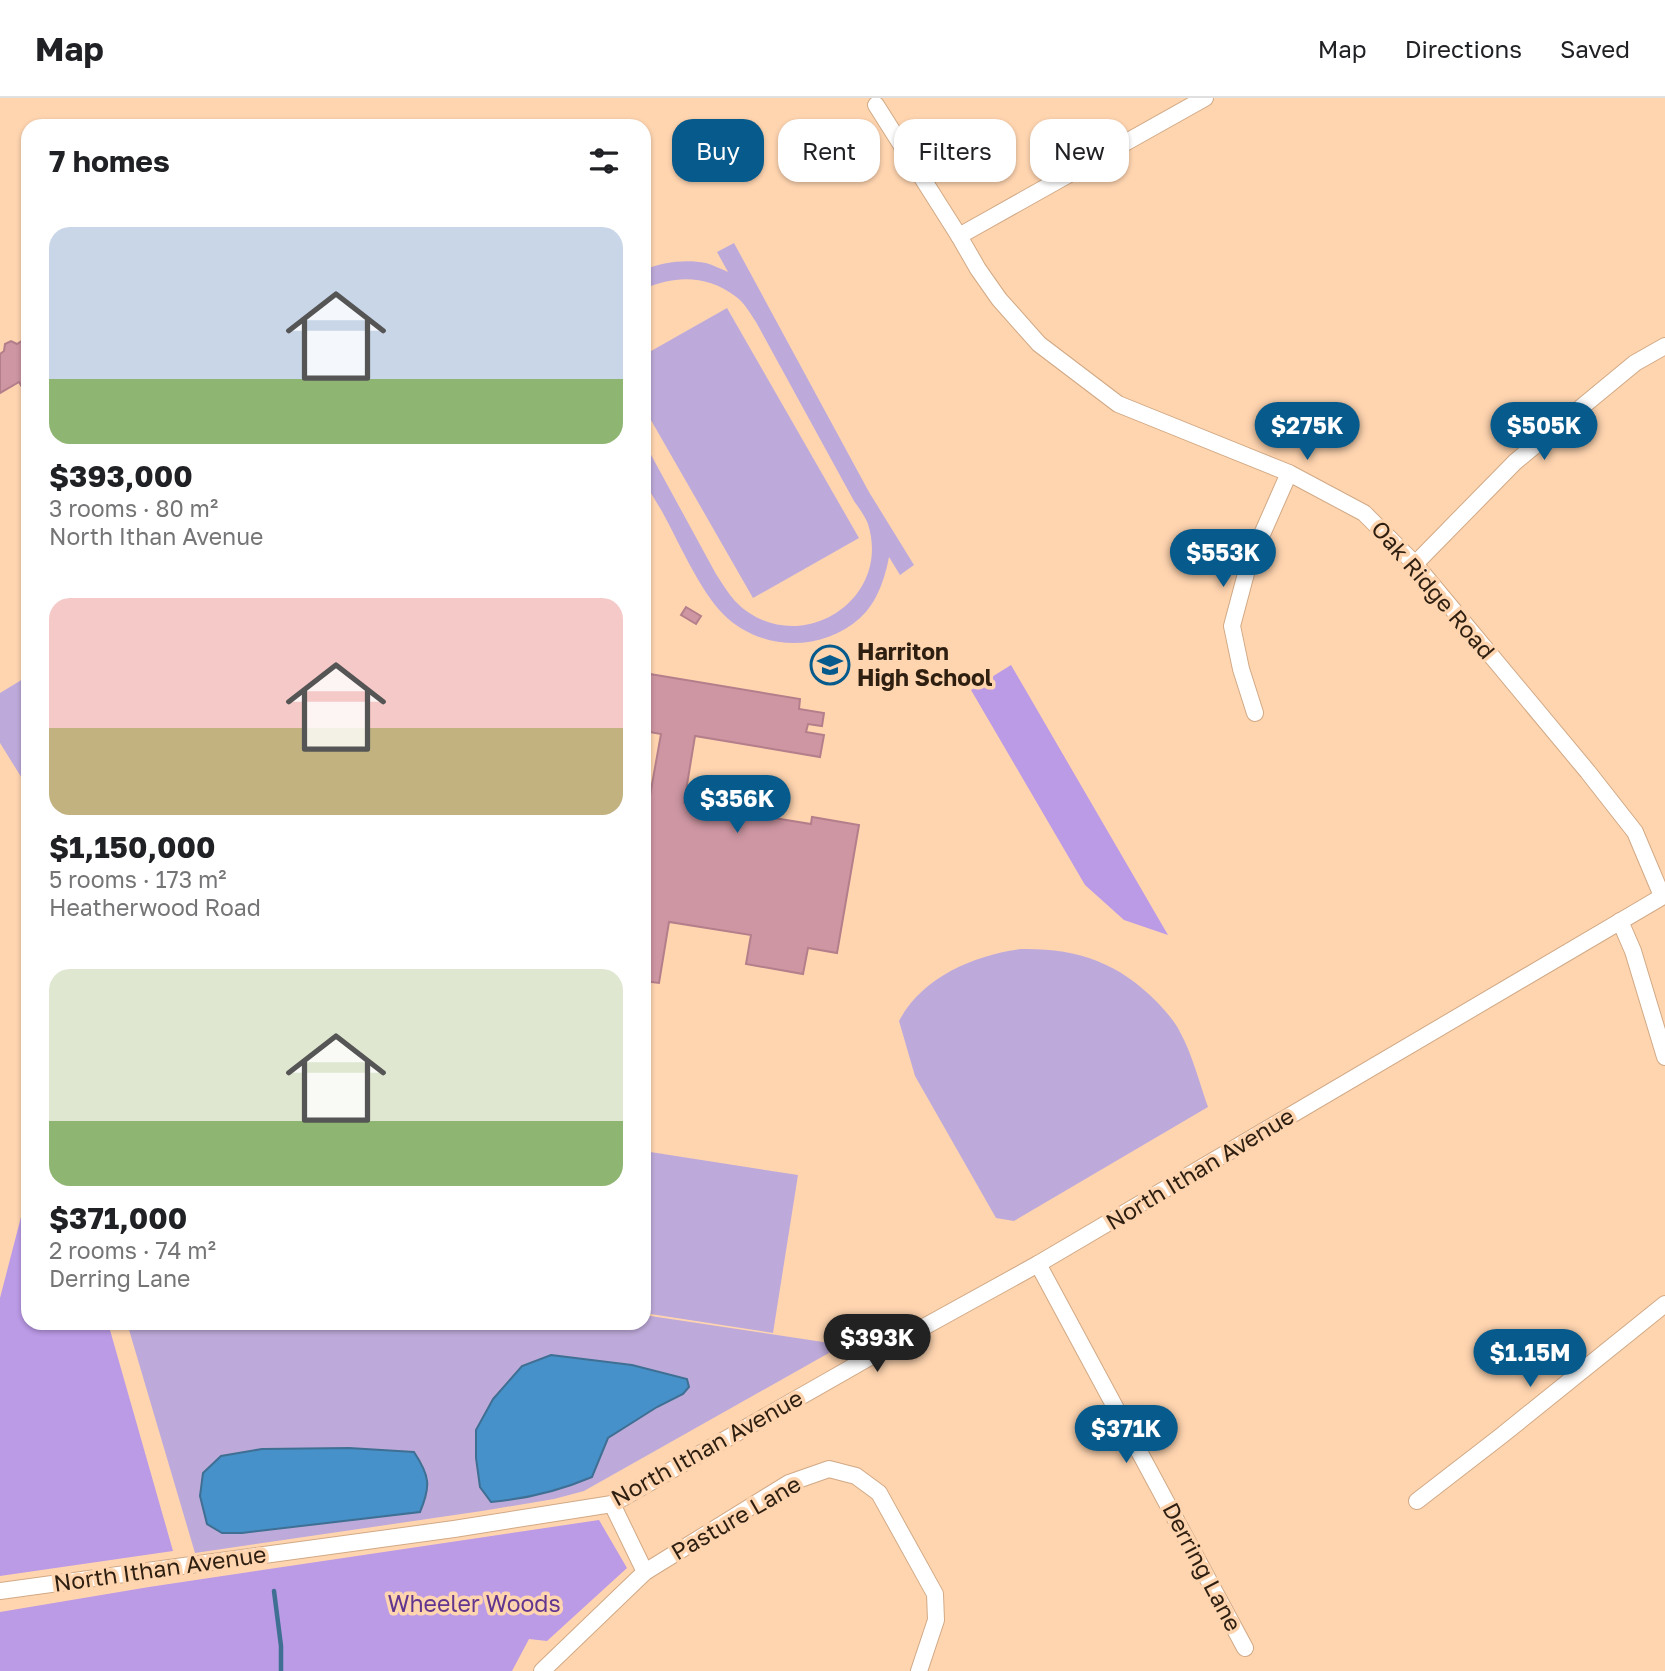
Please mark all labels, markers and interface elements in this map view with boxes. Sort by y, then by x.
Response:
text: Map [35,29,104,68]
text: Map [1318,34,1367,63]
text: Directions [1405,34,1522,63]
text: Saved [1560,34,1630,63]
chip: Buy [672,119,764,182]
chip: Rent [778,119,880,182]
chip: Filters [894,119,1016,182]
chip: New [1030,119,1129,182]
icon: filters [585,142,623,180]
text: 7 homes [49,143,170,179]
icon: home [273,273,399,399]
pin: $275K [1258,402,1356,462]
pin: $505K [1495,402,1593,462]
text: $275K [1271,411,1343,439]
text: $505K [1506,411,1582,439]
text: $393,000 [49,458,193,494]
text: 3 rooms · 80 m² [49,494,218,522]
street label: Oak Ridge Road [1366,514,1501,664]
text: North Ithan Avenue [49,522,263,550]
pin: $553K [1174,530,1272,589]
text: $553K [1186,538,1260,566]
place label: Harriton High School [857,637,993,691]
icon: home [273,644,399,770]
school or university icon: Harriton High School [809,644,851,686]
pin: $356K [688,776,786,835]
text: $356K [700,784,774,812]
text: $1,150,000 [49,829,216,865]
text: 5 rooms · 173 m² [49,865,227,893]
text: Heatherwood Road [49,893,261,921]
icon: home [273,1015,399,1141]
street label: North Ithan Avenue [1100,1101,1299,1235]
text: $371,000 [49,1200,187,1236]
text: 2 rooms · 74 m² [49,1236,216,1264]
text: Derring Lane [49,1264,190,1292]
pin: $393K [828,1314,926,1374]
text: $393K [840,1323,914,1351]
pin: $1.15M [1473,1330,1587,1389]
text: $1.15M [1490,1338,1570,1366]
street label: North Ithan Avenue [606,1383,807,1511]
pin: $371K [1077,1406,1175,1465]
text: $371K [1091,1414,1161,1442]
street label: Pasture Lane [666,1469,805,1565]
street label: Derring Lane [1157,1498,1248,1636]
street label: North Ithan Avenue [52,1539,268,1597]
park label: Wheeler Woods [387,1589,561,1617]

